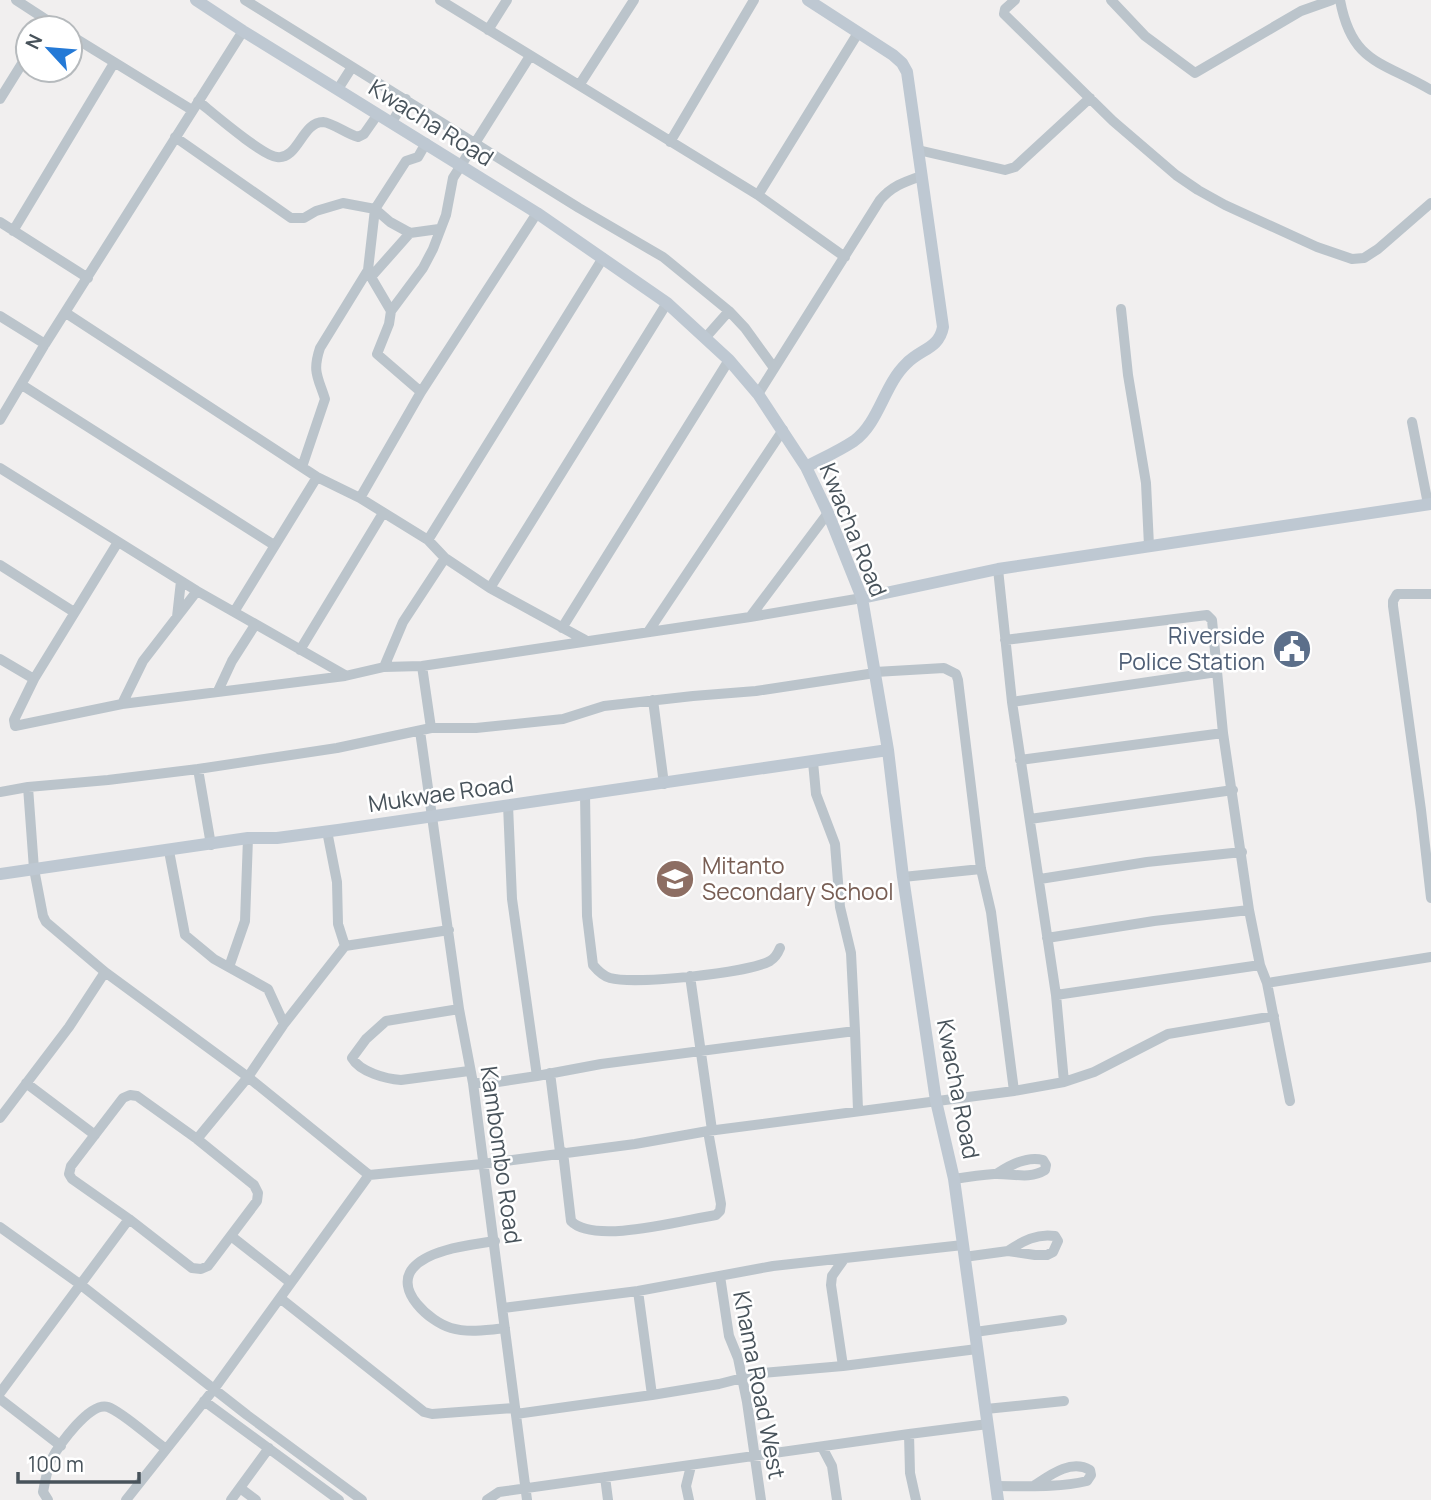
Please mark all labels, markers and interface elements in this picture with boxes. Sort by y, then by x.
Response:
north arrow [14,14,84,84]
text: N [19,30,48,53]
street label: Kwacha Road [363,71,500,173]
street label: Kwacha Road [813,458,895,601]
place label: Riverside Police Station [1118,619,1265,677]
public building icon: Riverside Police Station [1271,628,1313,670]
street label: Mukwae Road [366,767,516,819]
place label: Mitanto Secondary School [702,849,894,907]
school or university icon: Mitanto Secondary School [654,858,696,900]
street label: Kwacha Road [930,1016,988,1161]
street label: Kambombo Road [474,1064,530,1246]
street label: Khama Road West [726,1288,794,1482]
scale bar [18,1440,138,1484]
text: 100 m [28,1450,84,1478]

